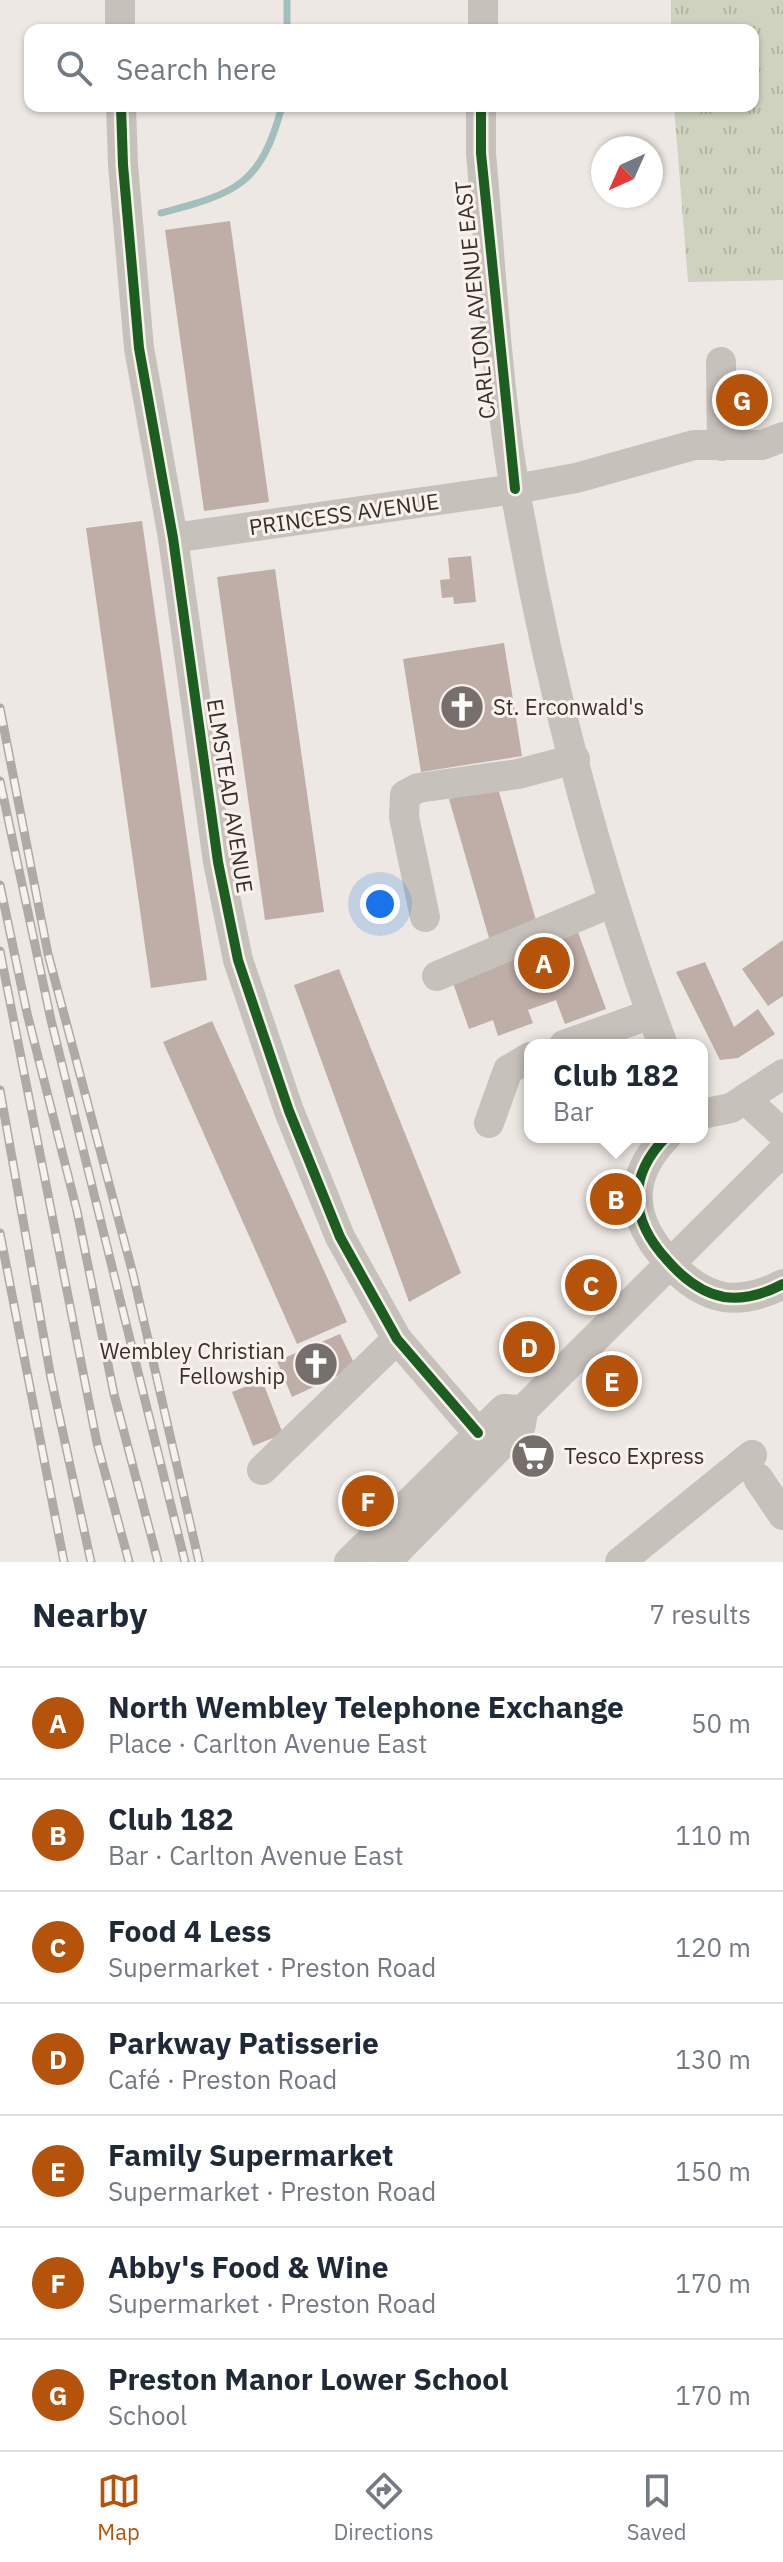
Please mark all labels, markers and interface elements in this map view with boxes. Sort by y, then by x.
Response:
search box [24,24,759,112]
icon: search [52,46,96,90]
text: Search here [116,49,277,88]
north arrow [591,136,663,208]
street label: CARLTON AVENUE EAST [448,179,501,421]
pin: G [716,370,768,430]
street label: PRINCESS AVENUE [247,486,441,541]
church icon: St. Erconwald's [438,683,486,731]
place label: St. Erconwald's [493,692,644,721]
street label: ELMSTEAD AVENUE [201,697,260,895]
your location [360,884,400,924]
pin: A [518,933,570,993]
popup [524,1039,708,1143]
text: Club 182 [553,1055,679,1094]
text: Bar [553,1094,593,1128]
pin: B [590,1169,642,1229]
pin: C [565,1255,617,1315]
pin: D [503,1317,555,1377]
place label: Wembley Christian Fellowship [100,1336,285,1390]
church icon: Wembley Christian Fellowship [292,1340,340,1388]
pin: E [586,1351,638,1411]
supermarket icon: Tesco Express [509,1432,557,1480]
place label: Tesco Express [564,1441,704,1470]
pin: F [342,1471,394,1531]
text: Nearby [32,1592,147,1636]
text: 7 results [649,1597,751,1631]
text: North Wembley Telephone Exchange [108,1687,624,1726]
text: A [49,1706,67,1740]
text: 50 m [691,1706,751,1740]
text: Place · Carlton Avenue East [108,1726,427,1760]
text: Club 182 [108,1799,234,1838]
text: B [49,1818,67,1852]
text: 110 m [675,1818,751,1852]
text: Bar · Carlton Avenue East [108,1838,404,1872]
text: Food 4 Less [108,1911,271,1950]
text: C [50,1930,66,1964]
text: 120 m [675,1930,751,1964]
text: Supermarket · Preston Road [108,1950,436,1984]
text: Parkway Patisserie [108,2023,379,2062]
text: D [49,2042,67,2076]
text: 130 m [675,2042,751,2076]
text: Café · Preston Road [108,2062,337,2096]
text: Family Supermarket [108,2135,394,2174]
text: E [50,2154,66,2188]
text: 150 m [675,2154,751,2188]
text: Supermarket · Preston Road [108,2174,436,2208]
text: Abby's Food & Wine [108,2247,389,2286]
text: F [50,2266,66,2300]
text: 170 m [675,2266,751,2300]
text: Supermarket · Preston Road [108,2286,436,2320]
text: Preston Manor Lower School [108,2359,508,2398]
text: G [49,2378,67,2412]
text: 170 m [675,2378,751,2412]
text: School [108,2398,187,2432]
tab: Map [97,2469,141,2546]
tab: Directions [334,2469,434,2546]
tab: Saved [627,2469,686,2546]

